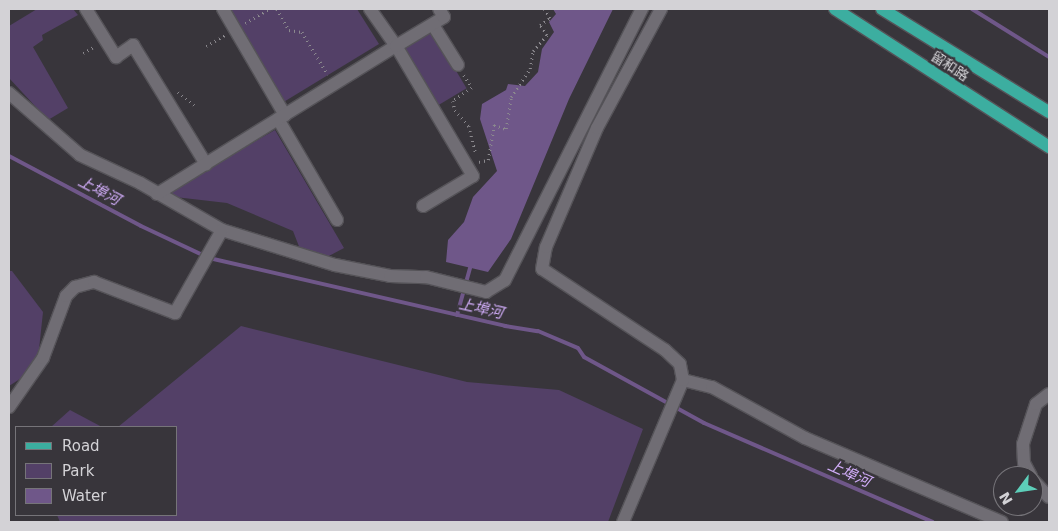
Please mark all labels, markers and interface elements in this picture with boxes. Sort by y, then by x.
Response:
street label: 留和路 [928,48,972,84]
water label: 上埠河 [75,172,123,210]
water label: 上埠河 [457,295,505,323]
legend [15,426,178,516]
text: Road [62,437,100,455]
water label: 上埠河 [825,457,873,491]
text: Park [62,462,94,480]
north arrow [993,466,1043,516]
text: Water [62,487,106,505]
text: N [996,489,1016,507]

